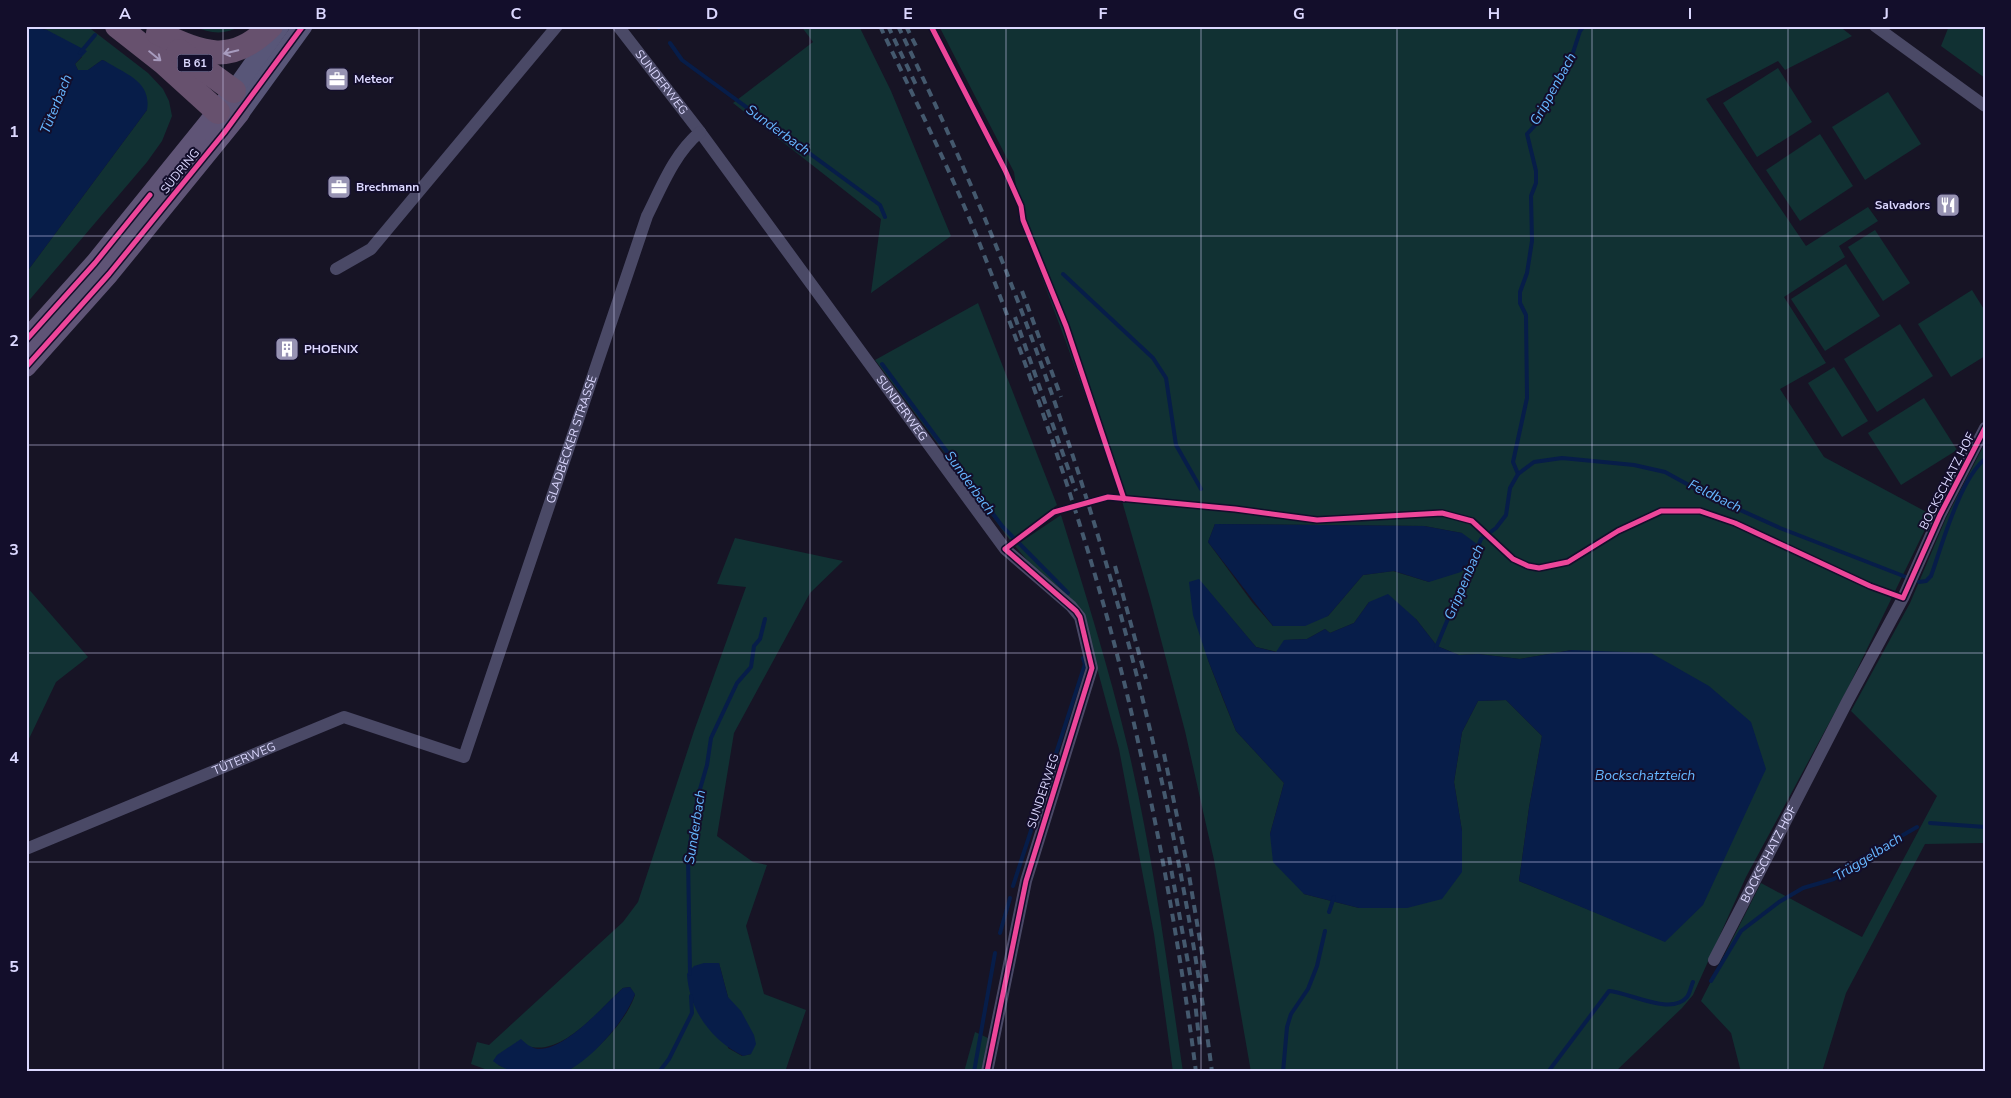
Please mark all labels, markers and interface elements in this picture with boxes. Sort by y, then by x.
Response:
text: A [119,3,131,25]
text: B [315,3,327,25]
text: C [511,3,522,25]
text: D [706,3,718,25]
text: E [903,3,913,25]
text: F [1099,3,1108,25]
text: G [1293,3,1305,25]
text: H [1488,3,1500,25]
text: I [1688,3,1692,25]
text: J [1882,3,1889,25]
street label: SUNDERWEG [631,47,692,118]
one-way arrow [223,48,239,57]
water label: Grippenbach [1525,49,1581,129]
one-way arrow [149,51,162,62]
road number: B 61 [178,54,212,72]
office icon: Meteor [324,66,350,92]
water label: Tüterbach [35,71,77,137]
place label: Meteor [354,71,394,87]
water label: Sunderbach [742,100,814,160]
text: 1 [9,121,19,143]
street label: SÜDRING [157,145,203,197]
office icon: Brechmann [326,174,352,200]
place label: Brechmann [356,179,419,195]
restaurant icon: Salvadors [1935,192,1961,218]
place label: Salvadors [1875,197,1930,213]
text: 2 [9,330,19,352]
building icon: PHOENIX [274,336,300,362]
place label: PHOENIX [304,341,359,357]
street label: SUNDERWEG [872,372,931,444]
street label: GLADBECKER STRASSE [542,373,600,506]
street label: BOCKSCHATZ HOF [1916,429,1979,532]
water label: Sunderbach [940,447,1000,519]
water label: Feldbach [1685,475,1745,517]
text: 3 [9,539,19,561]
water label: Grippenbach [1440,541,1488,623]
street label: TÜTERWEG [210,738,278,779]
text: 4 [9,747,19,769]
street label: SUNDERWEG [1023,752,1063,830]
water label: Bockschatzteich [1595,766,1695,785]
water label: Sunderbach [680,788,710,866]
street label: BOCKSCHATZ HOF [1737,802,1800,906]
water label: Trüggelbach [1830,828,1906,886]
text: 5 [9,956,19,978]

